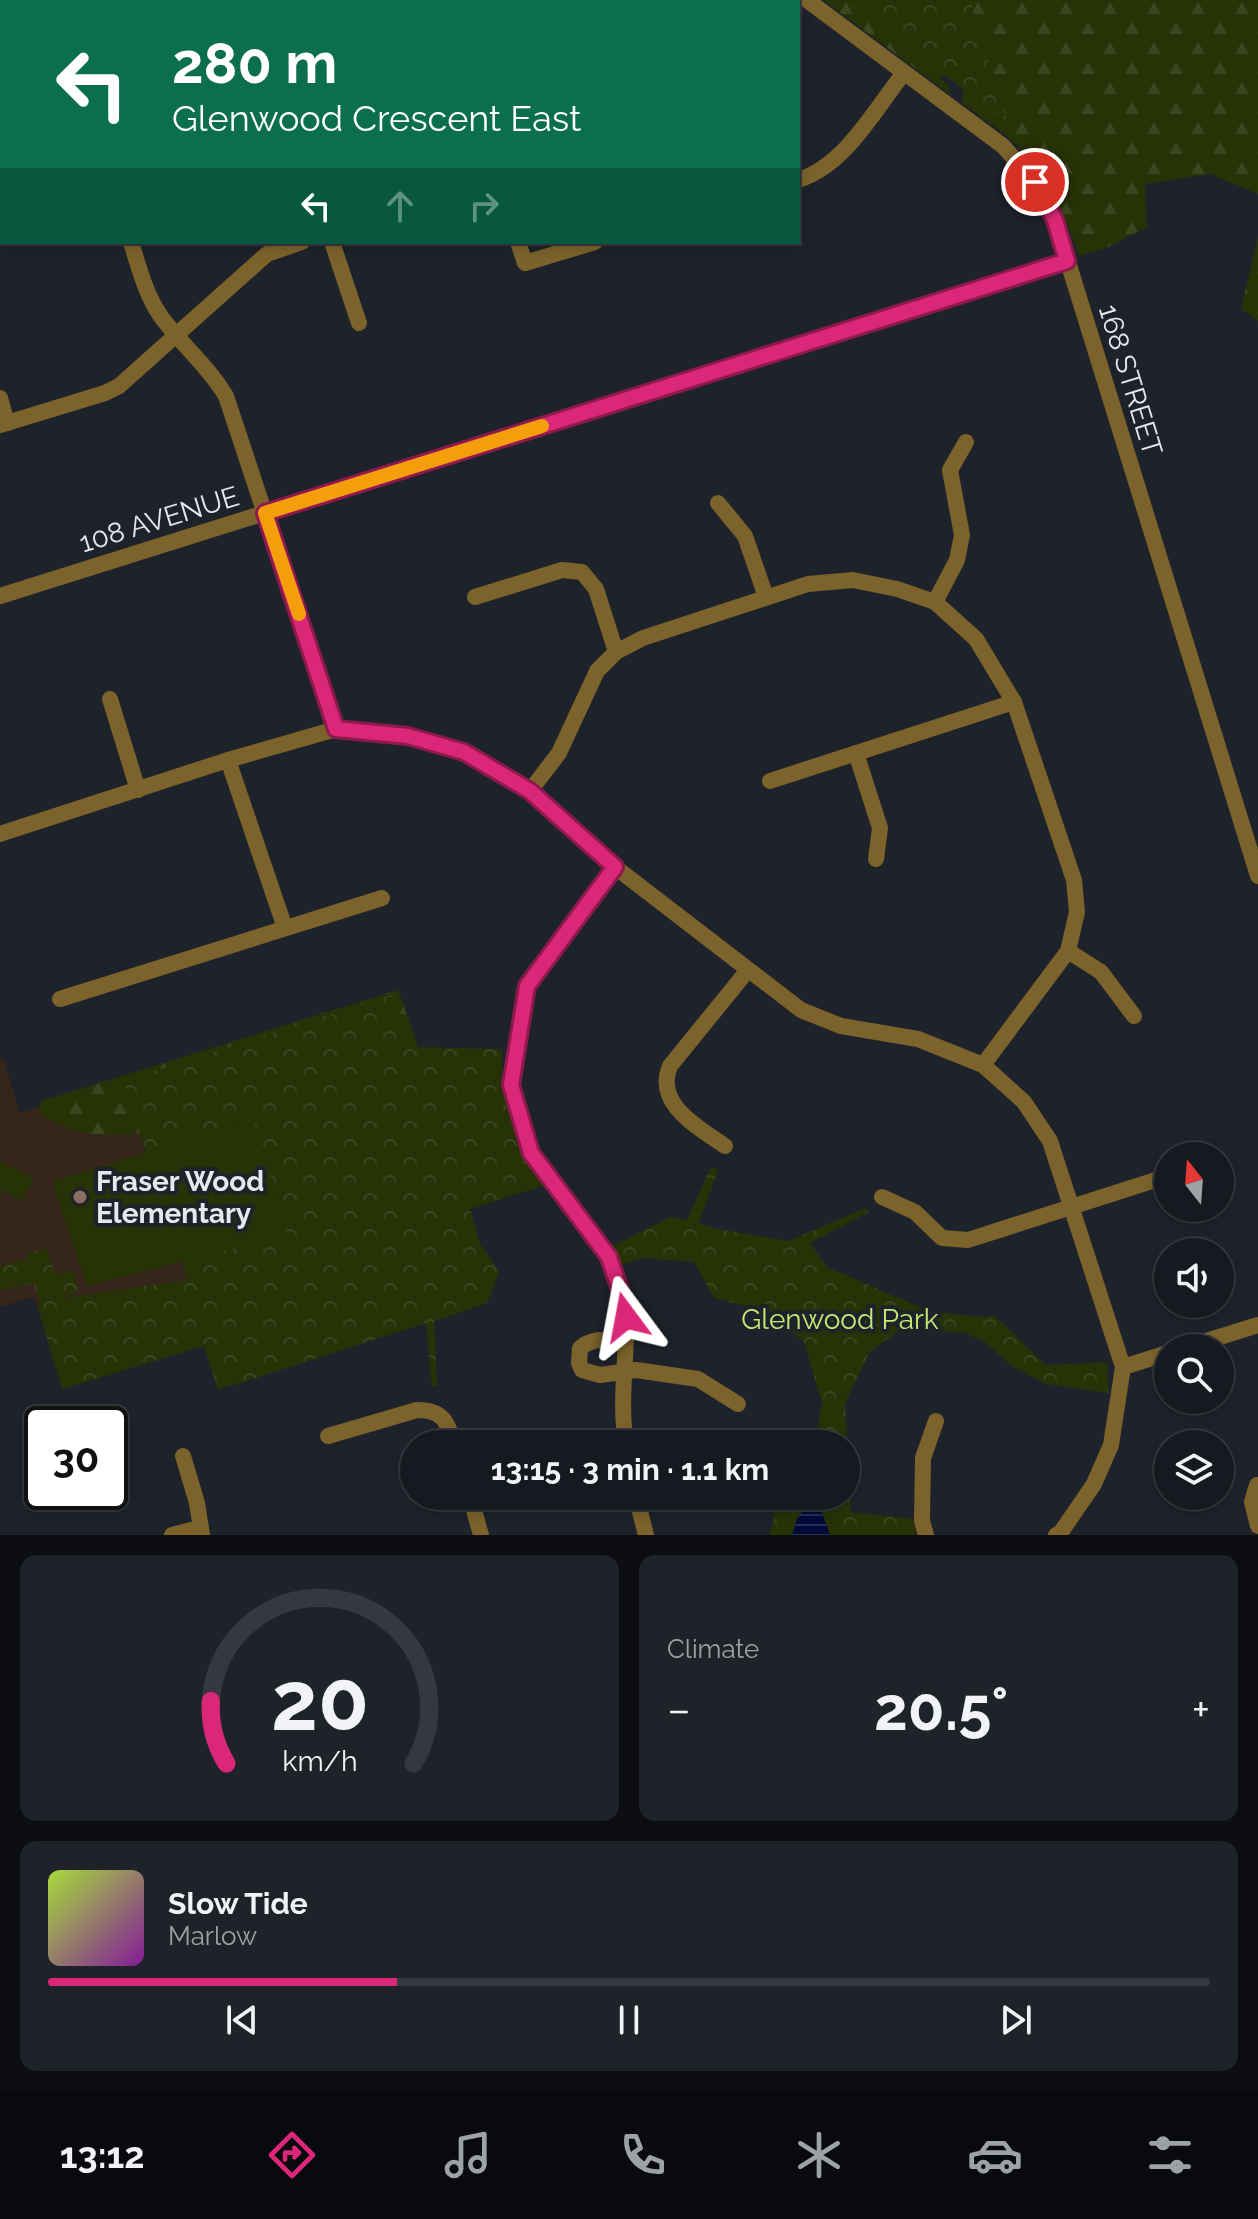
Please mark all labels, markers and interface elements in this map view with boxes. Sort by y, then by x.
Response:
text: 280 m [172,30,337,96]
icon: left [40,32,144,136]
text: Glenwood Crescent East [172,97,581,139]
pin [1001,148,1069,216]
icon: arrive [1013,160,1057,204]
icon: left [294,184,338,228]
icon: ahead [378,184,422,228]
icon: right [462,184,506,228]
street label: 168 STREET [1092,301,1169,460]
street label: 108 AVENUE [75,480,243,559]
north arrow [1154,1142,1234,1222]
map controls [1154,1142,1234,1510]
place label: Fraser Wood Elementary [96,1165,264,1230]
marker: Fraser Wood Elementary [71,1188,89,1206]
button: sound [1154,1238,1234,1318]
position arrow [584,1275,668,1359]
park label: Glenwood Park [741,1303,939,1336]
button: search [1154,1334,1234,1414]
speed limit sign: 30 [24,1406,128,1510]
button: layers [1154,1430,1234,1510]
text: 13:15 · 3 min · 1.1 km [491,1452,769,1487]
text: Climate [667,1634,759,1664]
text: 20 [271,1652,368,1749]
text: 20.5° [874,1674,1008,1744]
text: − [667,1684,691,1735]
text: + [1192,1684,1210,1735]
text: km/h [282,1744,357,1778]
text: Slow Tide [168,1886,308,1921]
text: Marlow [168,1921,257,1951]
icon: previous [220,1998,264,2042]
icon: pause [607,1998,651,2042]
icon: next [994,1998,1038,2042]
icon: directions [264,2127,320,2183]
icon: music [440,2127,496,2183]
icon: phone [615,2127,671,2183]
icon: climate [791,2127,847,2183]
icon: car [967,2127,1023,2183]
icon: filters [1142,2127,1198,2183]
text: 13:12 [60,2134,145,2176]

